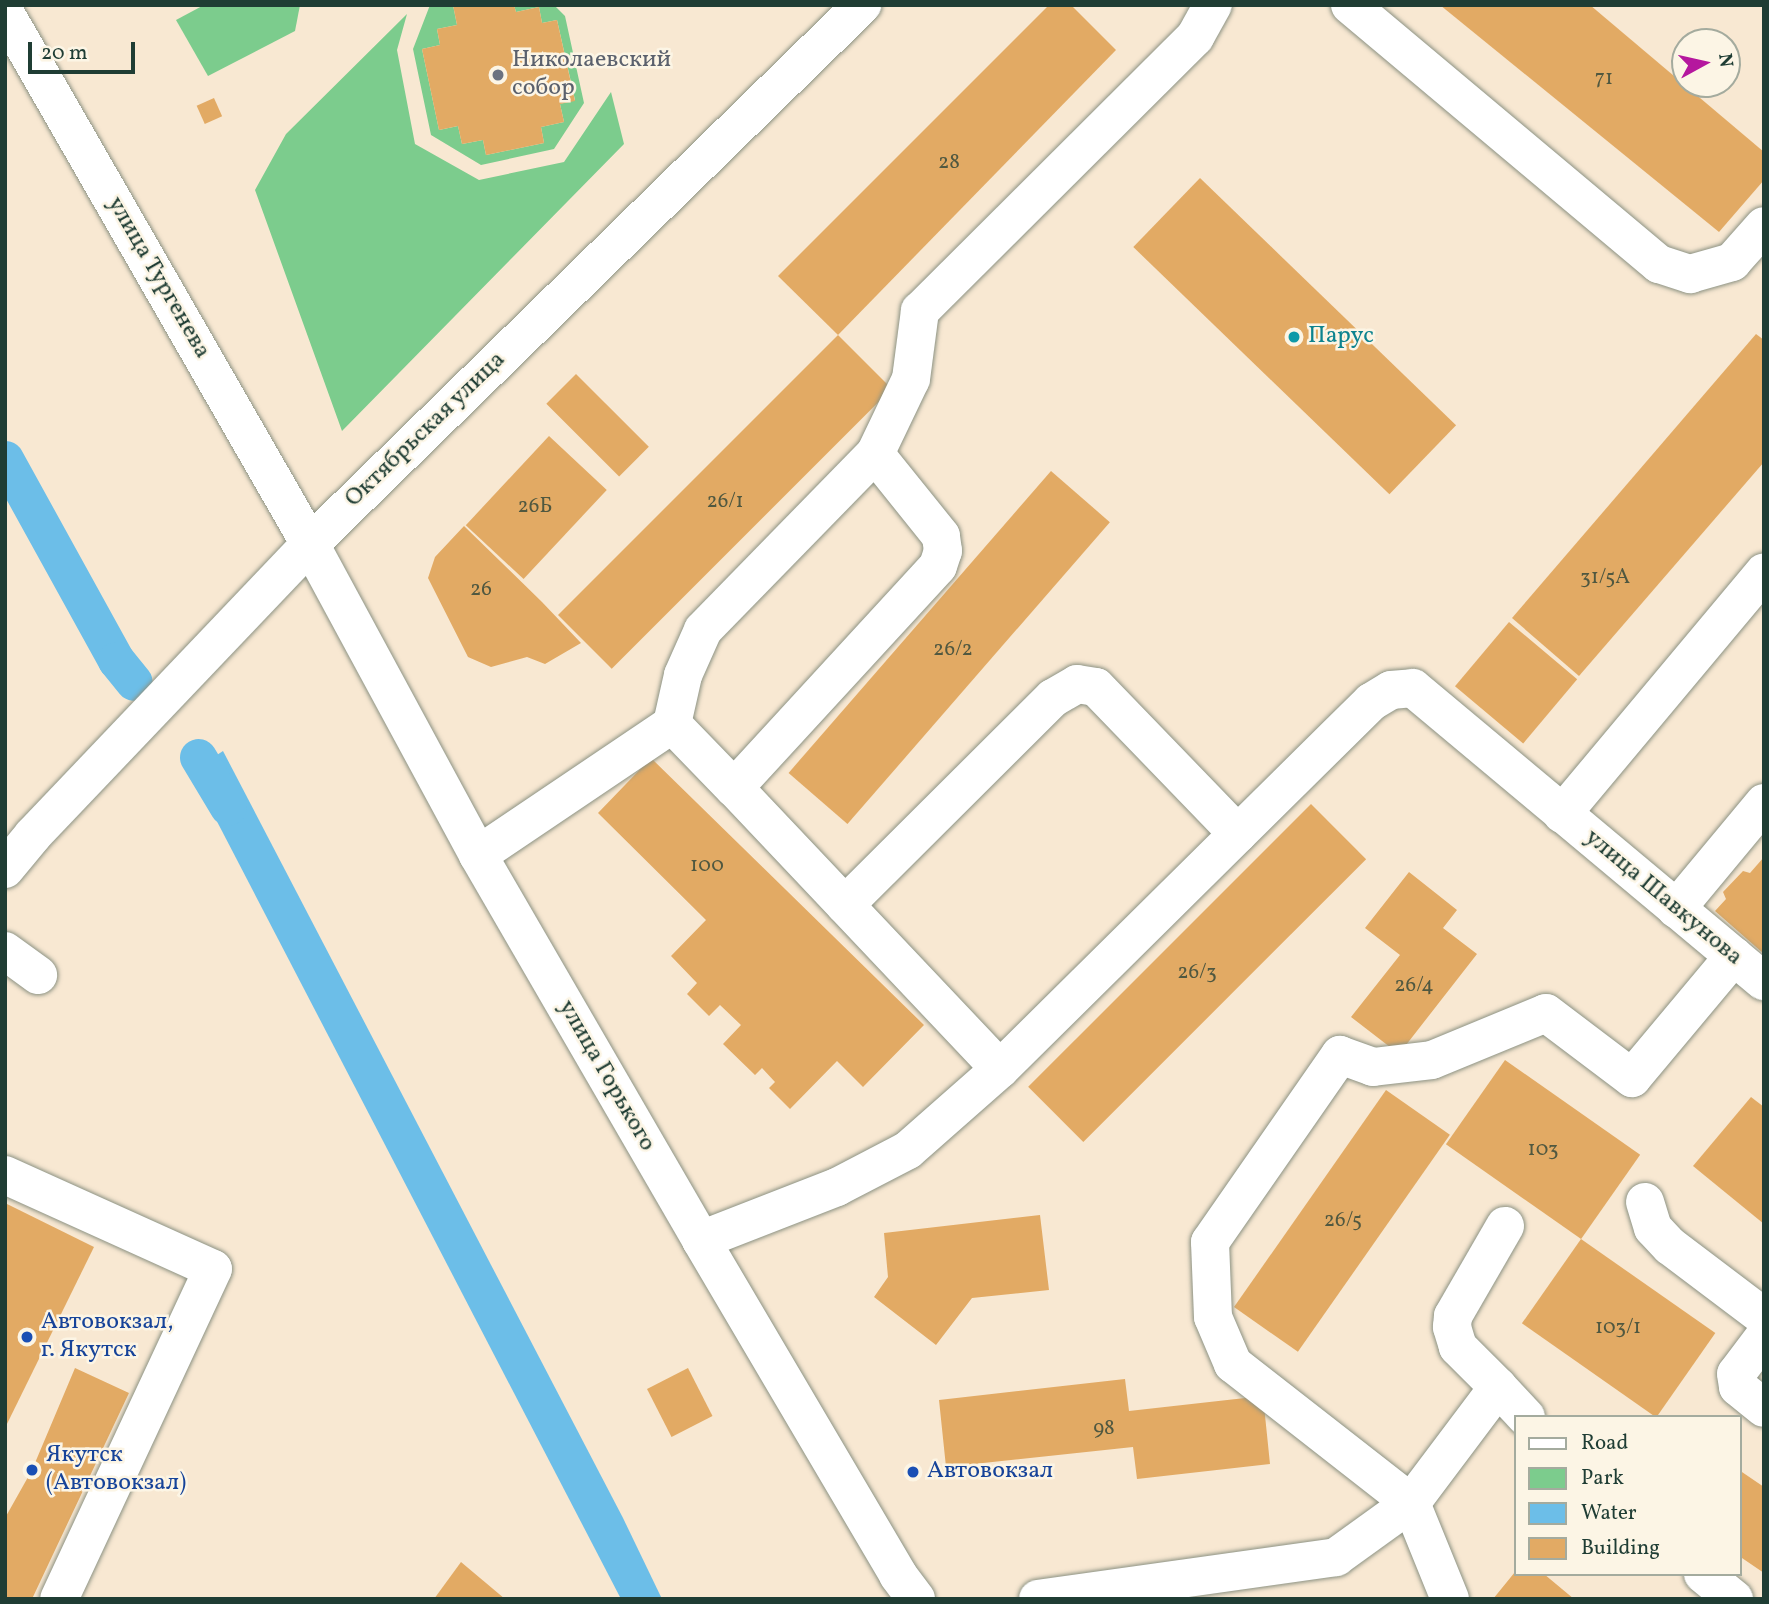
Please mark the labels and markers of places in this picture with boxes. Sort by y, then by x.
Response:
place label: Николаевский собор [512,47,671,103]
marker: Николаевский собор [490,67,506,83]
place label: Парус [1308,323,1374,351]
marker: Парус [1286,329,1302,345]
place label: Автовокзал, г. Якутск [41,1309,173,1365]
marker: Автовокзал, г. Якутск [19,1329,35,1345]
place label: Якутск (Автовокзал) [46,1442,186,1498]
place label: Автовокзал [927,1458,1053,1486]
marker: Якутск (Автовокзал) [24,1462,40,1478]
marker: Автовокзал [905,1464,921,1480]

